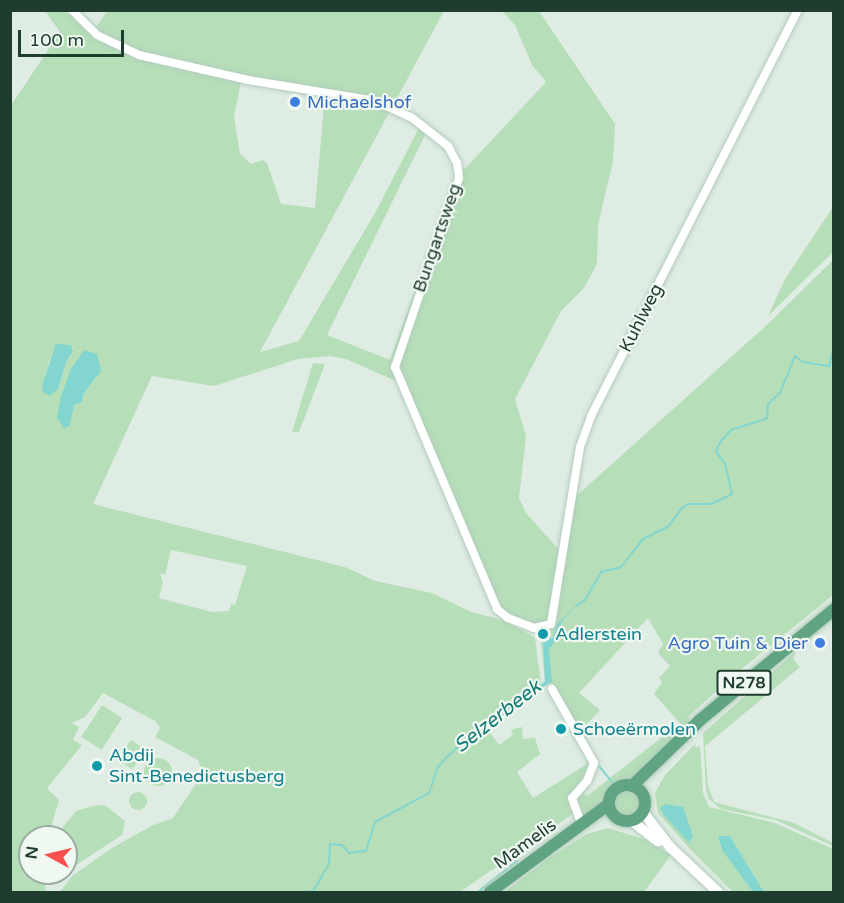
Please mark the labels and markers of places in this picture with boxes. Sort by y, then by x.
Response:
place label: Michaelshof [307,91,411,113]
marker: Michaelshof [288,95,302,109]
place label: Adlerstein [555,623,642,645]
marker: Adlerstein [536,627,550,641]
place label: Agro Tuin & Dier [667,632,808,654]
marker: Agro Tuin & Dier [813,636,827,650]
place label: Schoeërmolen [573,718,696,740]
marker: Schoeërmolen [554,722,568,736]
place label: Abdij Sint-Benedictusberg [109,745,285,788]
marker: Abdij Sint-Benedictusberg [90,759,104,773]

